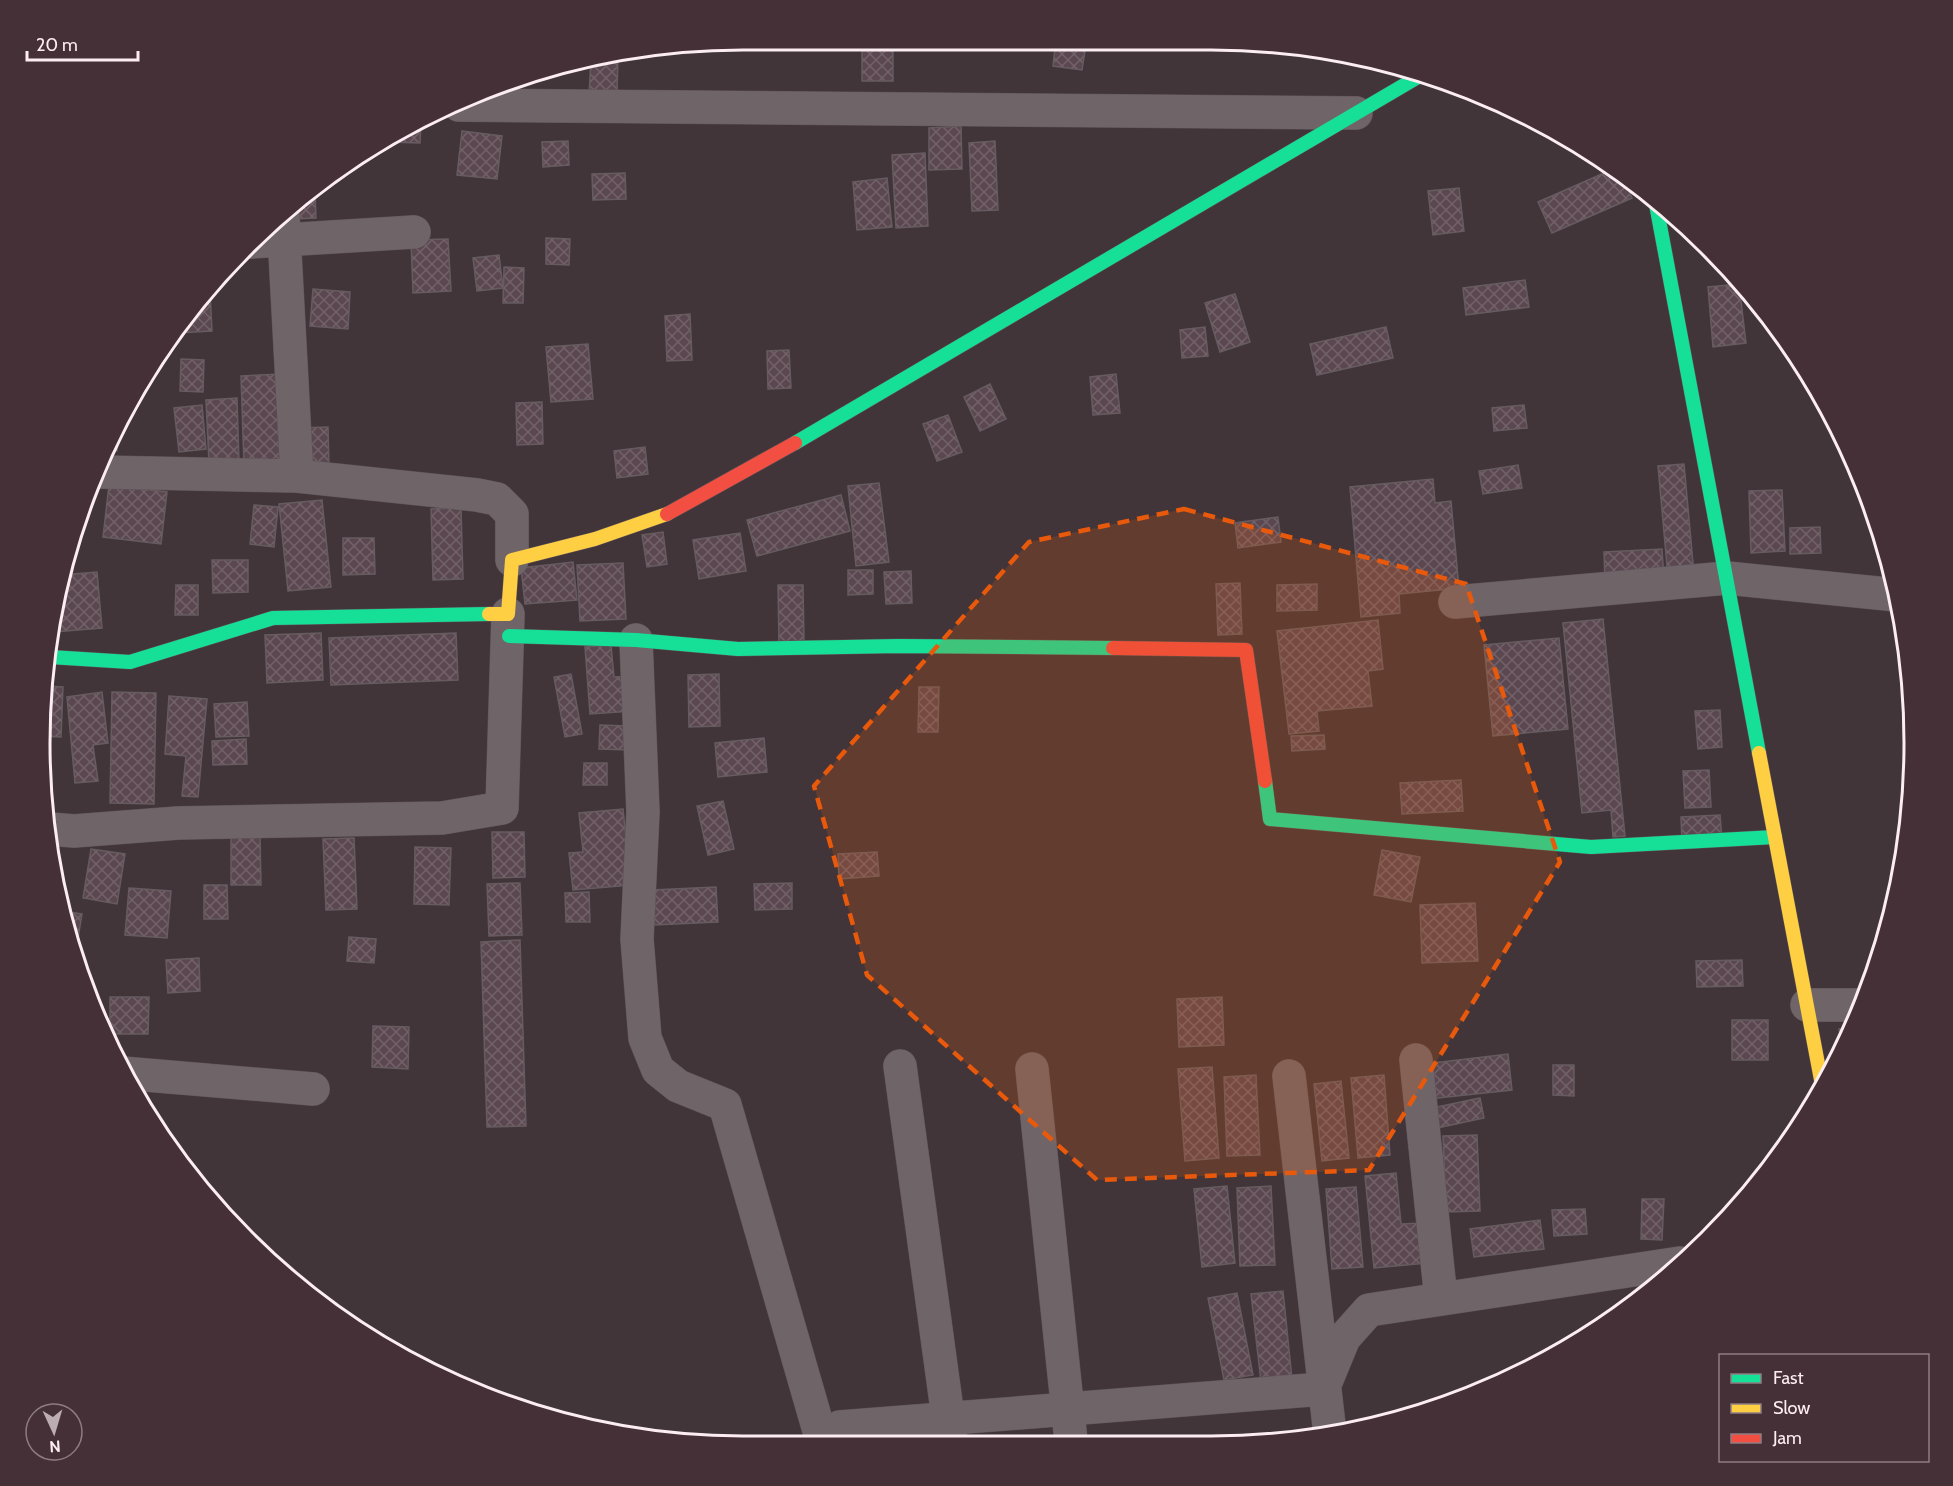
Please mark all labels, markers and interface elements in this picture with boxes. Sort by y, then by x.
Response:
scale bar [27,24,138,62]
text: 20 m [36,34,78,56]
legend [1719,1354,1929,1462]
text: Fast [1773,1367,1804,1389]
text: Slow [1773,1397,1810,1419]
north arrow [24,1402,84,1462]
text: Jam [1772,1427,1802,1449]
text: N [49,1437,61,1456]

